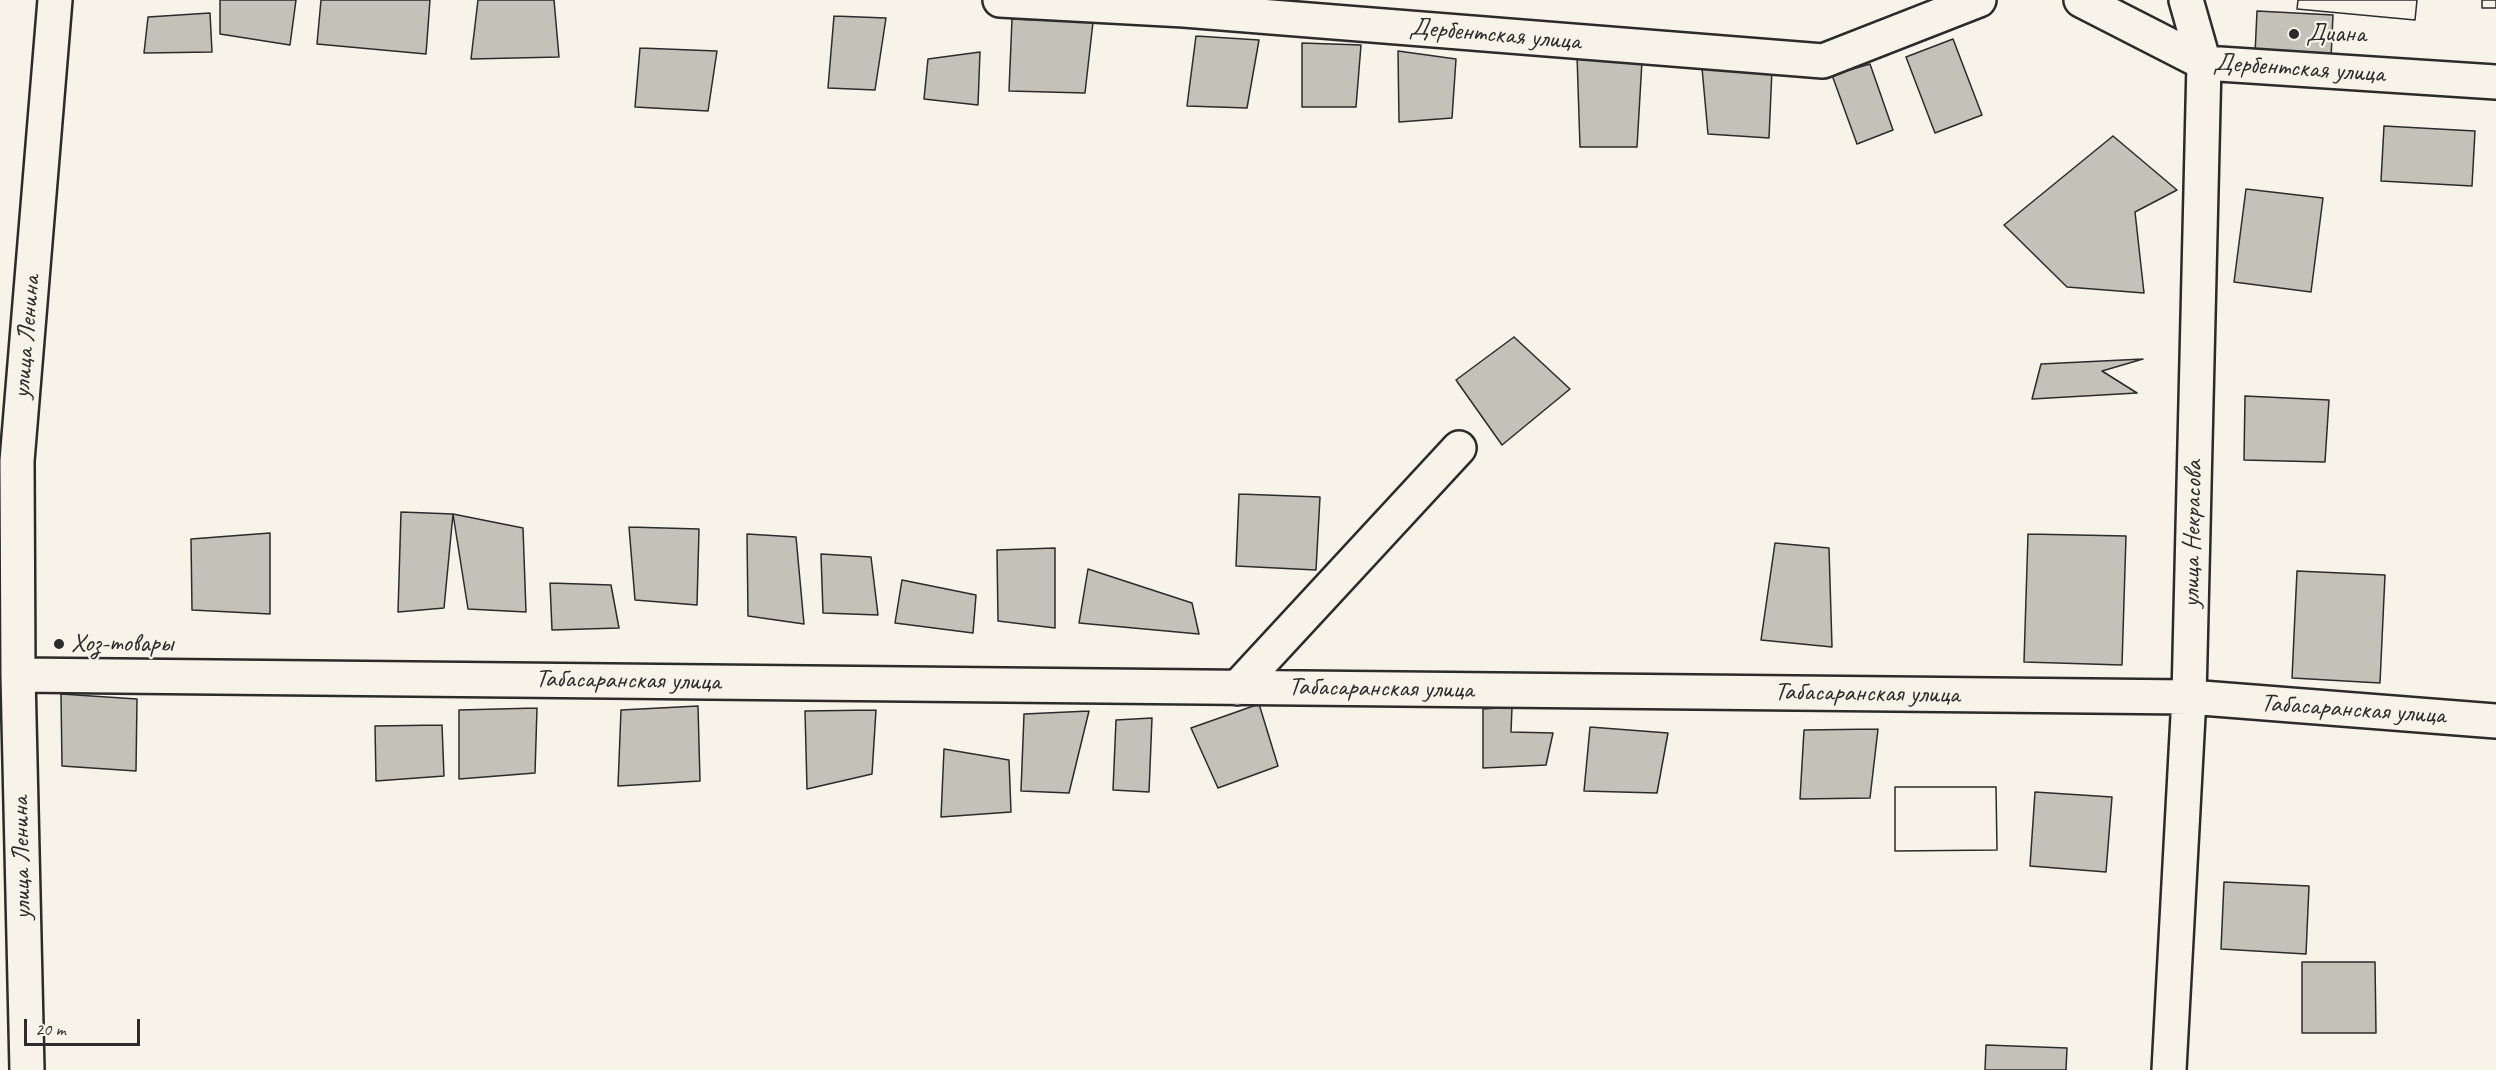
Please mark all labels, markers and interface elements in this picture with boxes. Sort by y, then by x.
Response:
street label: Дербентская улица [1408,12,1582,58]
place label: Диана [2306,18,2366,50]
marker: Диана [2287,27,2301,41]
street label: Дербентская улица [2212,47,2386,91]
street label: улица Ленина [6,274,48,400]
street label: улица Некрасова [2176,460,2210,608]
place label: Хоз-товары [71,628,173,660]
marker: Хоз-товары [52,637,66,651]
street label: Табасаранская улица [535,664,721,698]
street label: Табасаранская улица [1288,672,1474,706]
street label: Табасаранская улица [1774,677,1960,711]
street label: Табасаранская улица [2260,688,2446,732]
street label: улица Ленина [5,796,39,920]
scale bar [27,1007,142,1045]
text: 20 m [35,1018,66,1040]

